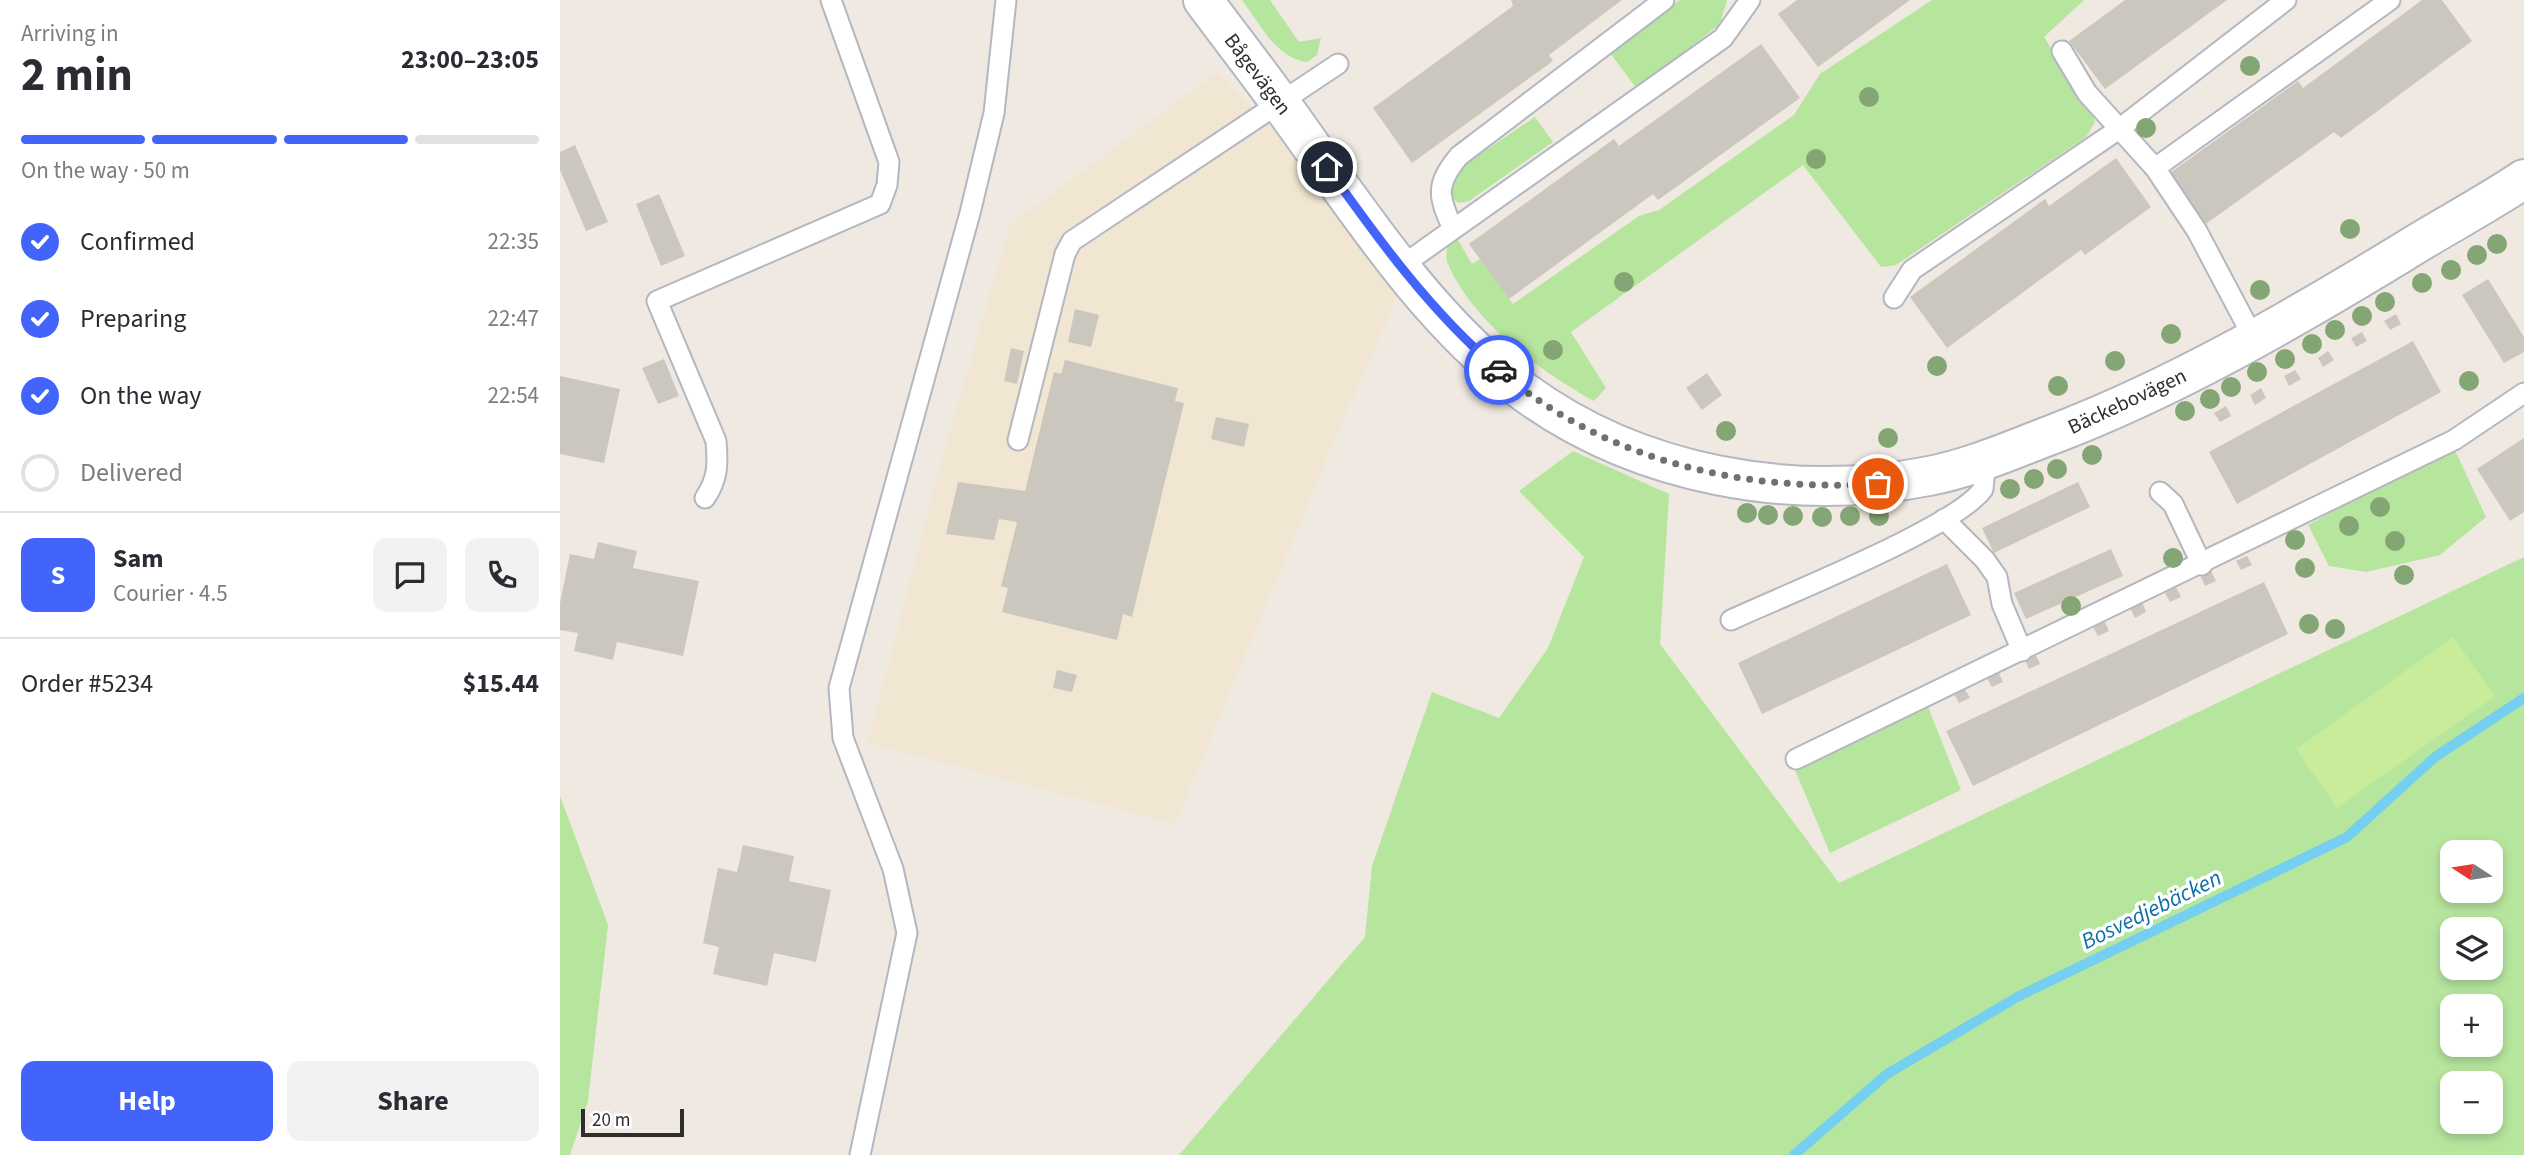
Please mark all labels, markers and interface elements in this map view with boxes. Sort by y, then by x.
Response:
text: Arriving in [21,17,119,50]
street label: Bågevägen [1217,27,1299,121]
text: 23:00–23:05 [401,41,539,78]
text: 2 min [21,43,133,108]
pin [1297,137,1357,197]
icon: home [1308,148,1346,186]
text: On the way · 50 m [21,154,190,187]
icon: check [21,223,59,261]
text: Confirmed [80,223,195,260]
text: 22:35 [488,225,539,258]
icon: check [21,300,59,338]
text: Preparing [80,300,186,337]
text: 22:47 [488,302,539,335]
courier [1464,335,1534,405]
icon: car [1480,351,1518,389]
street label: Bäckebovägen [2063,360,2191,442]
icon: check [21,377,59,415]
text: On the way [80,377,201,414]
text: 22:54 [488,379,539,412]
text: Delivered [80,454,183,491]
pin [1848,454,1908,514]
icon: bag [1859,465,1897,503]
button: chat [373,538,447,612]
button: phone [465,538,539,612]
text: Sam [113,540,163,577]
text: S [51,557,65,594]
text: Courier · 4.5 [113,577,228,610]
text: Order #5234 [21,665,153,702]
text: $15.44 [463,665,539,702]
north arrow [2440,840,2502,903]
map controls [2440,840,2503,1134]
water label: Bosvedjebäcken [2075,861,2227,958]
button: layers [2440,917,2503,980]
button: + [2440,994,2503,1057]
button: Help [21,1061,273,1141]
button: Share [287,1061,539,1141]
button: − [2440,1071,2503,1134]
scale bar [581,1106,684,1138]
text: 20 m [592,1107,630,1134]

